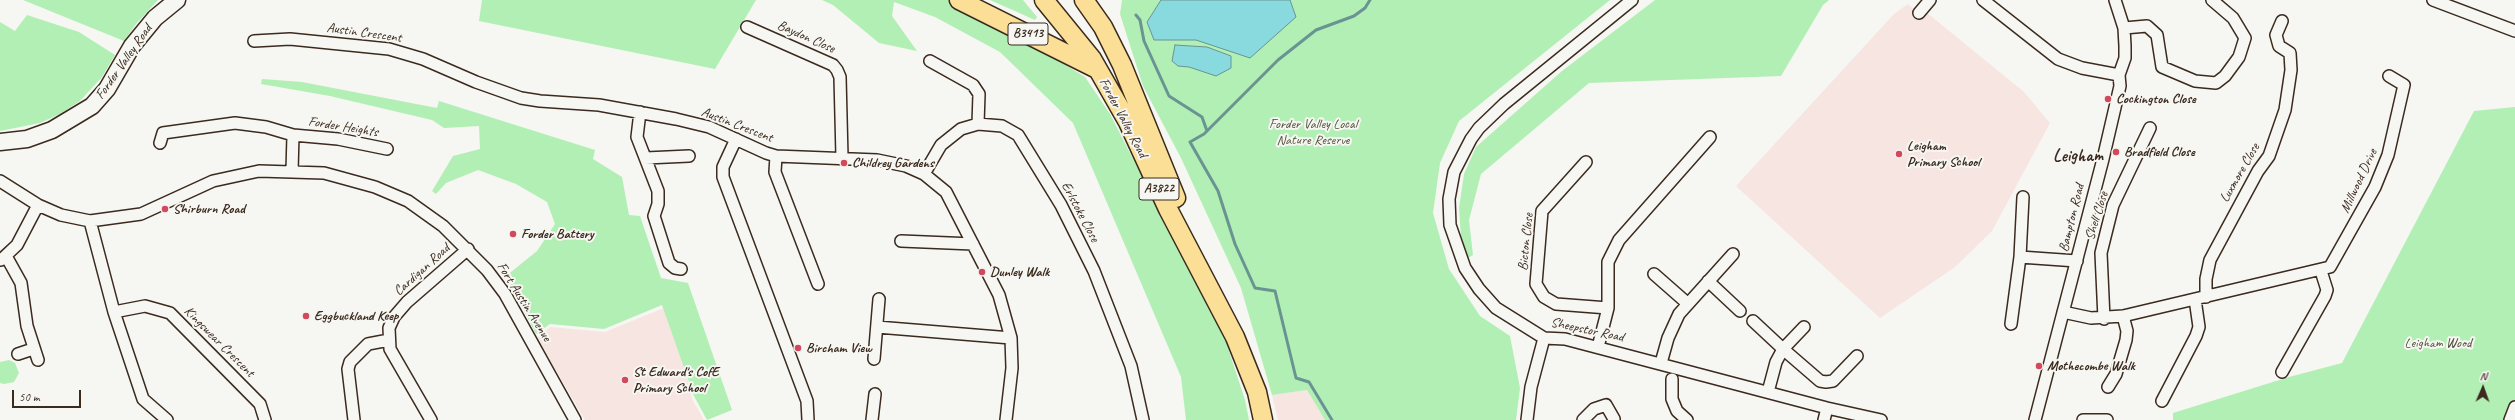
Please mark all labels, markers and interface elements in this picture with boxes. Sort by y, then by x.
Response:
street label: Baydon Close [775,17,837,57]
street label: Austin Crescent [325,19,403,47]
street label: Forder Valley Road [92,21,156,103]
road number: B3413 [1008,23,1048,45]
street label: Forder Valley Road [1095,75,1151,161]
place label: Cockington Close [2116,91,2196,107]
marker: Cockington Close [2103,94,2113,104]
street label: Austin Crescent [699,104,775,146]
street label: Forder Heights [307,113,379,141]
park label: Forder Valley Local Nature Reserve [1269,116,1357,148]
place label: Leigham Primary School [1907,138,1980,170]
street label: Luxmore Close [2216,141,2264,205]
place label: Bradfield Close [2124,144,2195,160]
district label: Leigham [2053,145,2103,167]
street label: Millwood Drive [2337,146,2381,216]
marker: Bradfield Close [2111,147,2121,157]
marker: Leigham Primary School [1894,149,1904,159]
place label: Childrey Gardens [852,155,934,171]
marker: Childrey Gardens [839,158,849,168]
road number: A3822 [1139,178,1179,200]
street label: Erlstoke Close [1057,179,1103,245]
street label: Bampton Road [2055,182,2089,254]
street label: Shell Close [2082,190,2112,242]
place label: Shirburn Road [173,201,245,217]
marker: Shirburn Road [160,204,170,214]
street label: Bicton Close [1515,212,1537,272]
place label: Forder Battery [521,226,593,242]
marker: Forder Battery [508,229,518,239]
street label: Cardigan Road [390,240,454,300]
street label: Fort Austin Avenue [493,259,555,345]
place label: Dunley Walk [990,264,1049,280]
marker: Dunley Walk [977,267,987,277]
street label: Kingswear Crescent [180,303,258,381]
place label: Eggbuckland Keep [314,308,398,324]
marker: Eggbuckland Keep [301,311,311,321]
street label: Sheepstor Road [1549,314,1625,346]
park label: Leigham Wood [2405,335,2471,351]
place label: Bircham View [806,340,871,356]
marker: Bircham View [793,343,803,353]
place label: Mothecombe Walk [2047,358,2135,374]
marker: Mothecombe Walk [2034,361,2044,371]
place label: St Edward's CofE Primary School [633,364,719,396]
north arrow [2463,368,2503,408]
text: N [2480,369,2487,383]
marker: St Edward's CofE Primary School [620,375,630,385]
scale bar [14,382,83,408]
text: 50 m [19,389,39,405]

